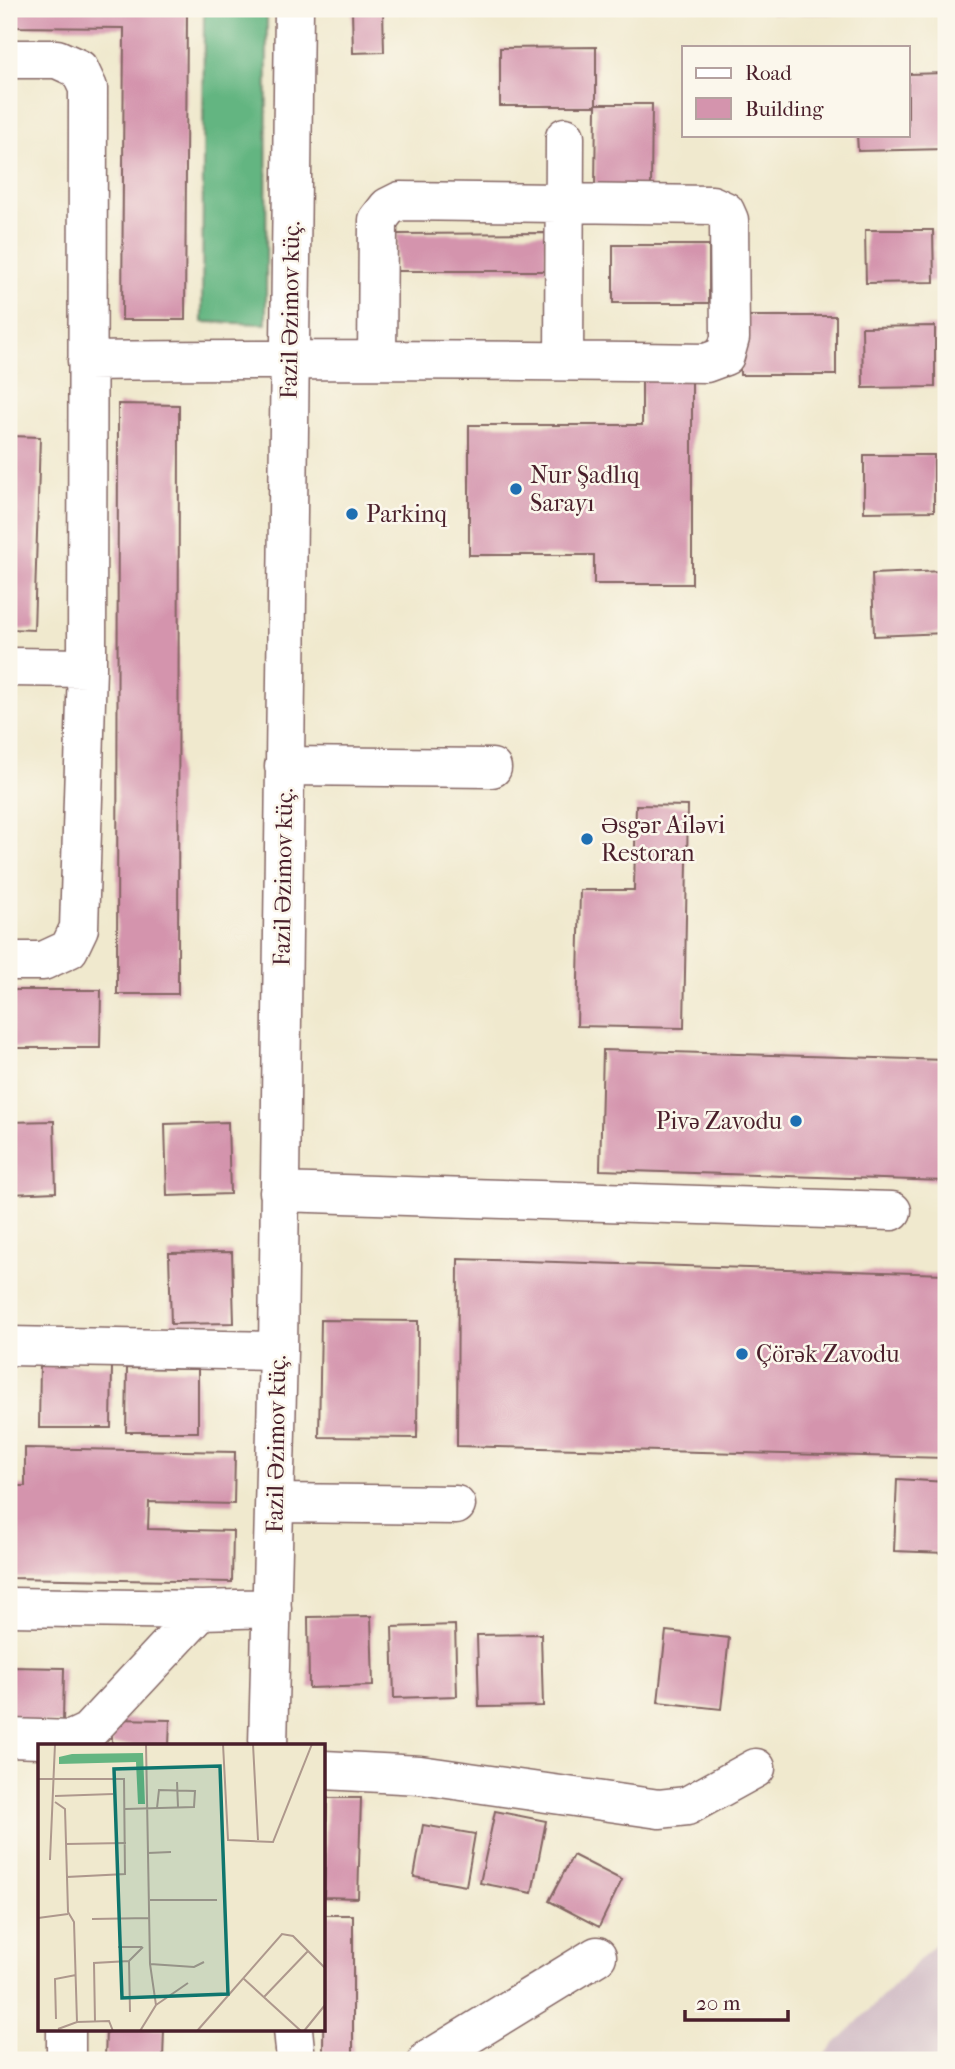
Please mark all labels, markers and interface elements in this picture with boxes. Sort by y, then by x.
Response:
legend [682,46,909,136]
text: Road [745,61,792,85]
text: Building [745,97,824,121]
street label: Fazil Əzimov küç. [274,221,307,399]
place label: Nur Şadlıq Sarayı [530,461,640,517]
marker: Nur Şadlıq Sarayı [508,481,524,497]
place label: Parkinq [366,500,448,528]
marker: Parkinq [344,506,360,522]
street label: Fazil Əzimov küç. [267,788,300,966]
place label: Əsgər Ailəvi Restoran [601,811,725,867]
marker: Əsgər Ailəvi Restoran [579,831,595,847]
place label: Pivə Zavodu [656,1107,782,1135]
marker: Pivə Zavodu [788,1113,804,1129]
place label: Çörək Zavodu [756,1340,900,1368]
marker: Çörək Zavodu [734,1346,750,1362]
street label: Fazil Əzimov küç. [260,1355,293,1533]
inset map [38,1744,326,2030]
scale bar [685,1978,789,2022]
text: 20 m [696,1991,741,2015]

